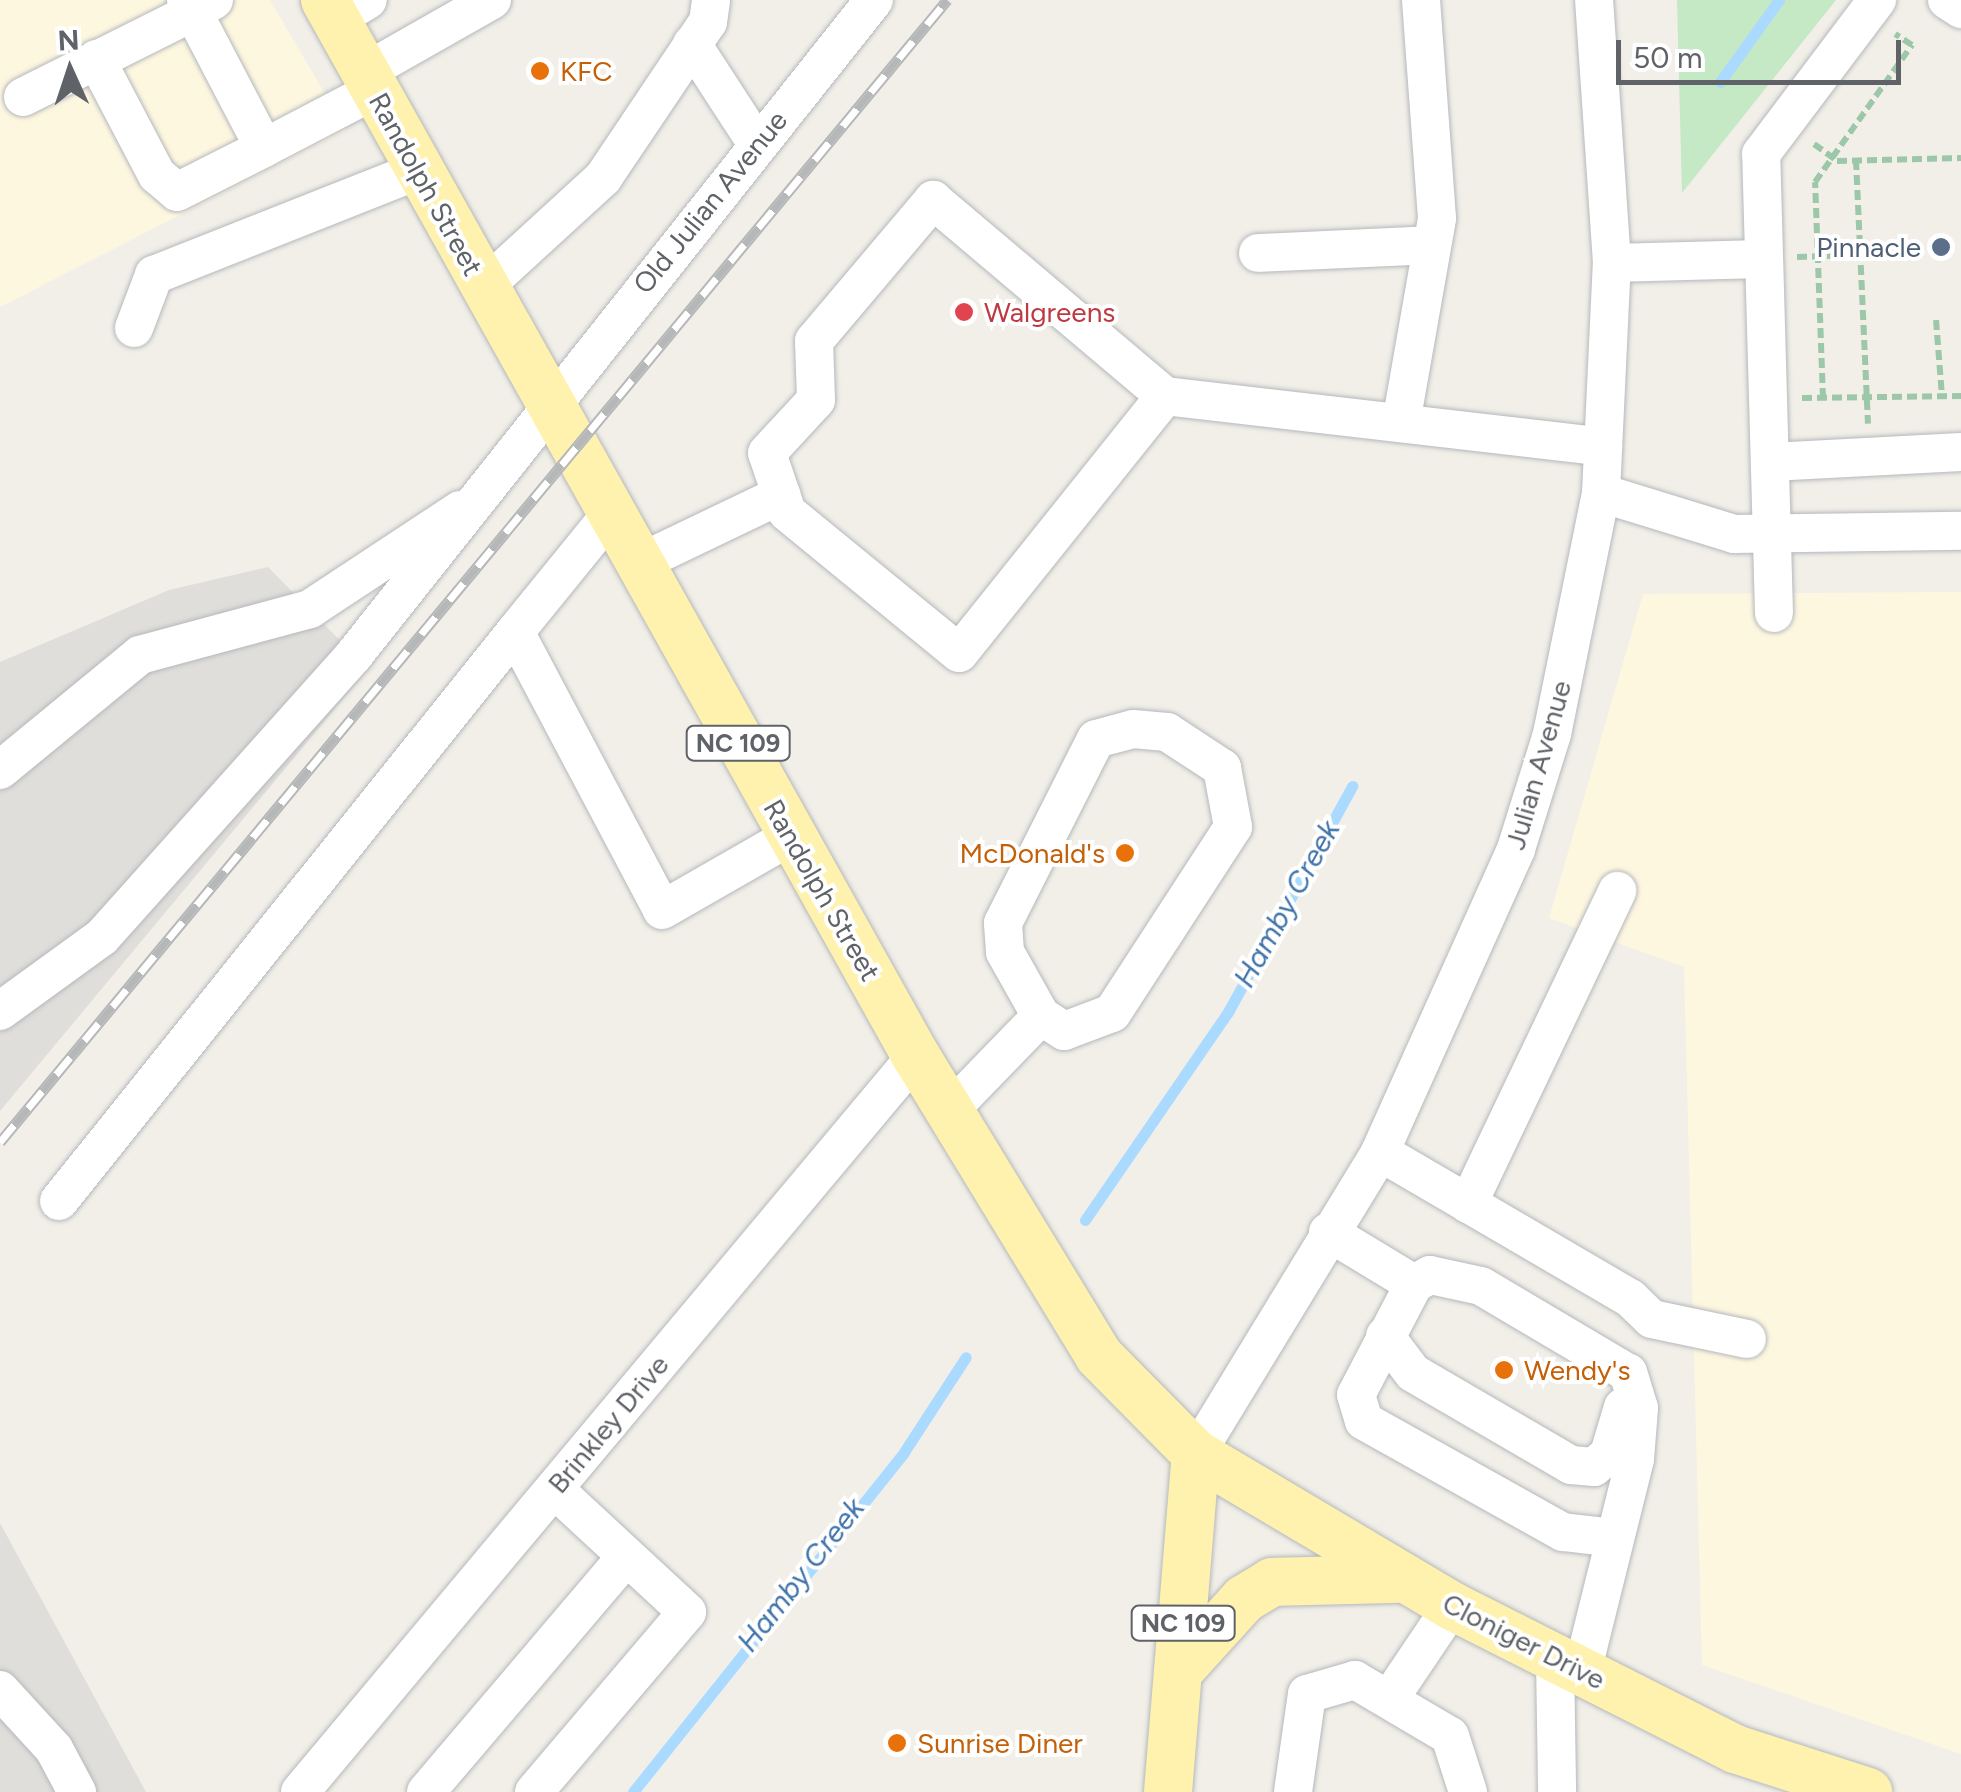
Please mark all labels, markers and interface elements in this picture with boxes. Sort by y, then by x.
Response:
north arrow [20,20,120,120]
scale bar [1621,20,1906,82]
text: N [57,22,80,58]
text: 50 m [1633,39,1702,76]
place label: KFC [560,54,612,88]
marker: KFC [529,60,551,82]
street label: Randolph Street [362,87,490,281]
street label: Old Julian Avenue [626,104,794,300]
place label: Pinnacle [1816,230,1921,264]
marker: Pinnacle [1930,236,1952,258]
place label: Walgreens [984,295,1115,329]
marker: Walgreens [953,301,975,323]
street label: Julian Avenue [1498,677,1578,853]
road number: NC 109 [686,723,790,763]
street label: Randolph Street [757,793,887,987]
water label: Hamby Creek [1226,814,1348,994]
place label: McDonald's [960,836,1105,870]
marker: McDonald's [1114,842,1136,864]
street label: Brinkley Drive [541,1348,675,1500]
place label: Wendy's [1524,1353,1630,1387]
marker: Wendy's [1493,1359,1515,1381]
water label: Hamby Creek [730,1491,872,1659]
street label: Cloniger Drive [1437,1586,1611,1696]
road number: NC 109 [1130,1603,1236,1643]
place label: Sunrise Diner [917,1726,1083,1760]
marker: Sunrise Diner [886,1732,908,1754]

